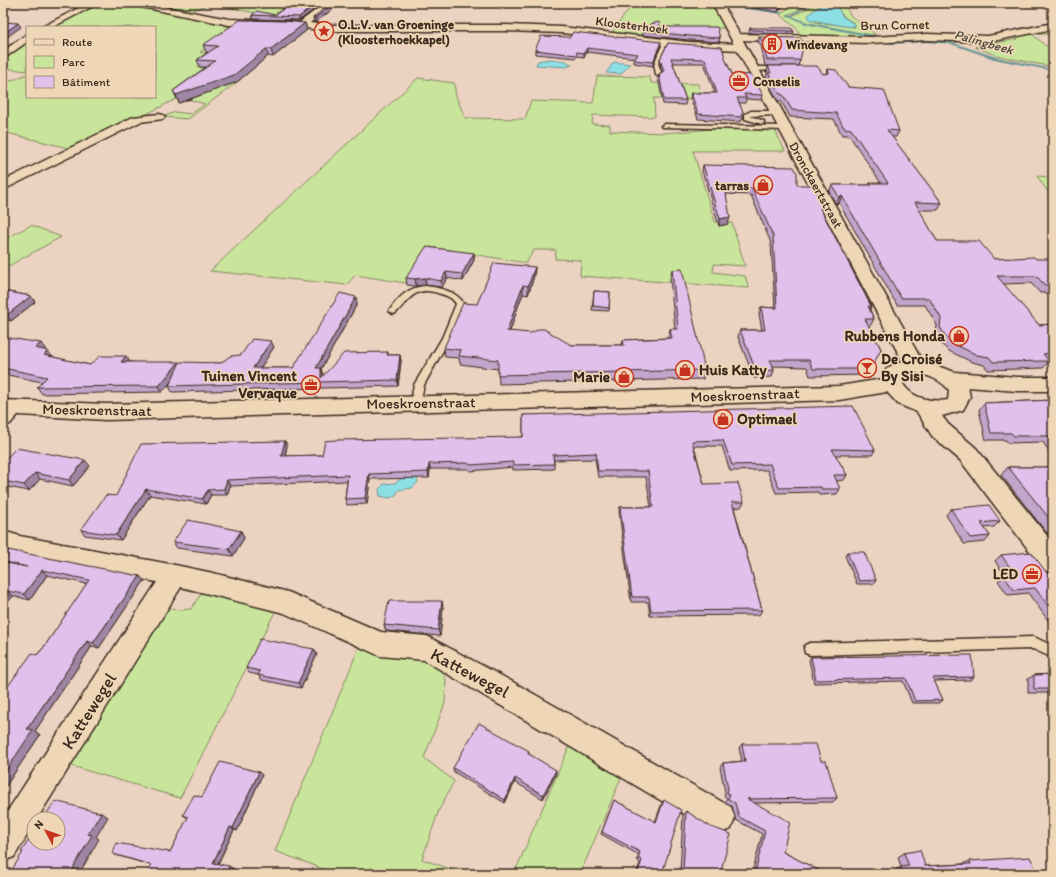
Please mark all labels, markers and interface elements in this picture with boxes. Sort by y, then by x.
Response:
street label: Kloosterhoek [595,13,670,37]
place label: O.L.V. van Groeninge (Kloosterhoekkapel) [338,17,454,48]
street label: Brun Cornet [860,17,930,33]
place icon: O.L.V. van Groeninge (Kloosterhoekkapel) [313,20,335,42]
legend [26,26,156,98]
water label: Palingbeek [953,26,1016,58]
building icon: Windevang [761,33,783,55]
text: Route [62,35,92,49]
place label: Windevang [786,37,848,53]
text: Parc [62,55,85,69]
office icon: Conselis [728,70,750,92]
place label: Conselis [753,74,800,89]
text: Bâtiment [62,75,111,89]
street label: Dronckaertstraat [786,139,846,231]
shop icon: tarras [752,174,774,196]
place label: tarras [715,178,749,193]
shop icon: Rubbens Honda [948,325,970,347]
place label: Rubbens Honda [844,327,945,345]
place label: De Croisé By Sisi [881,350,942,386]
bar icon: De Croisé By Sisi [856,357,878,379]
shop icon: Huis Katty [674,359,696,381]
place label: Huis Katty [699,361,767,380]
shop icon: Marie [613,366,635,388]
place label: Tuinen Vincent Vervaque [200,367,297,403]
place label: Marie [573,368,610,386]
office icon: Tuinen Vincent Vervaque [300,374,322,396]
street label: Moeskroenstraat [690,384,800,406]
street label: Moeskroenstraat [366,393,476,413]
street label: Moeskroenstraat [42,400,152,420]
shop icon: Optimael [712,408,734,430]
place label: Optimael [737,410,798,429]
office icon: LED [1021,563,1043,585]
place label: LED [993,565,1018,583]
street label: Kattewegel [427,643,513,703]
street label: Kattewegel [57,669,121,753]
north arrow [26,811,66,851]
text: N [31,818,46,832]

